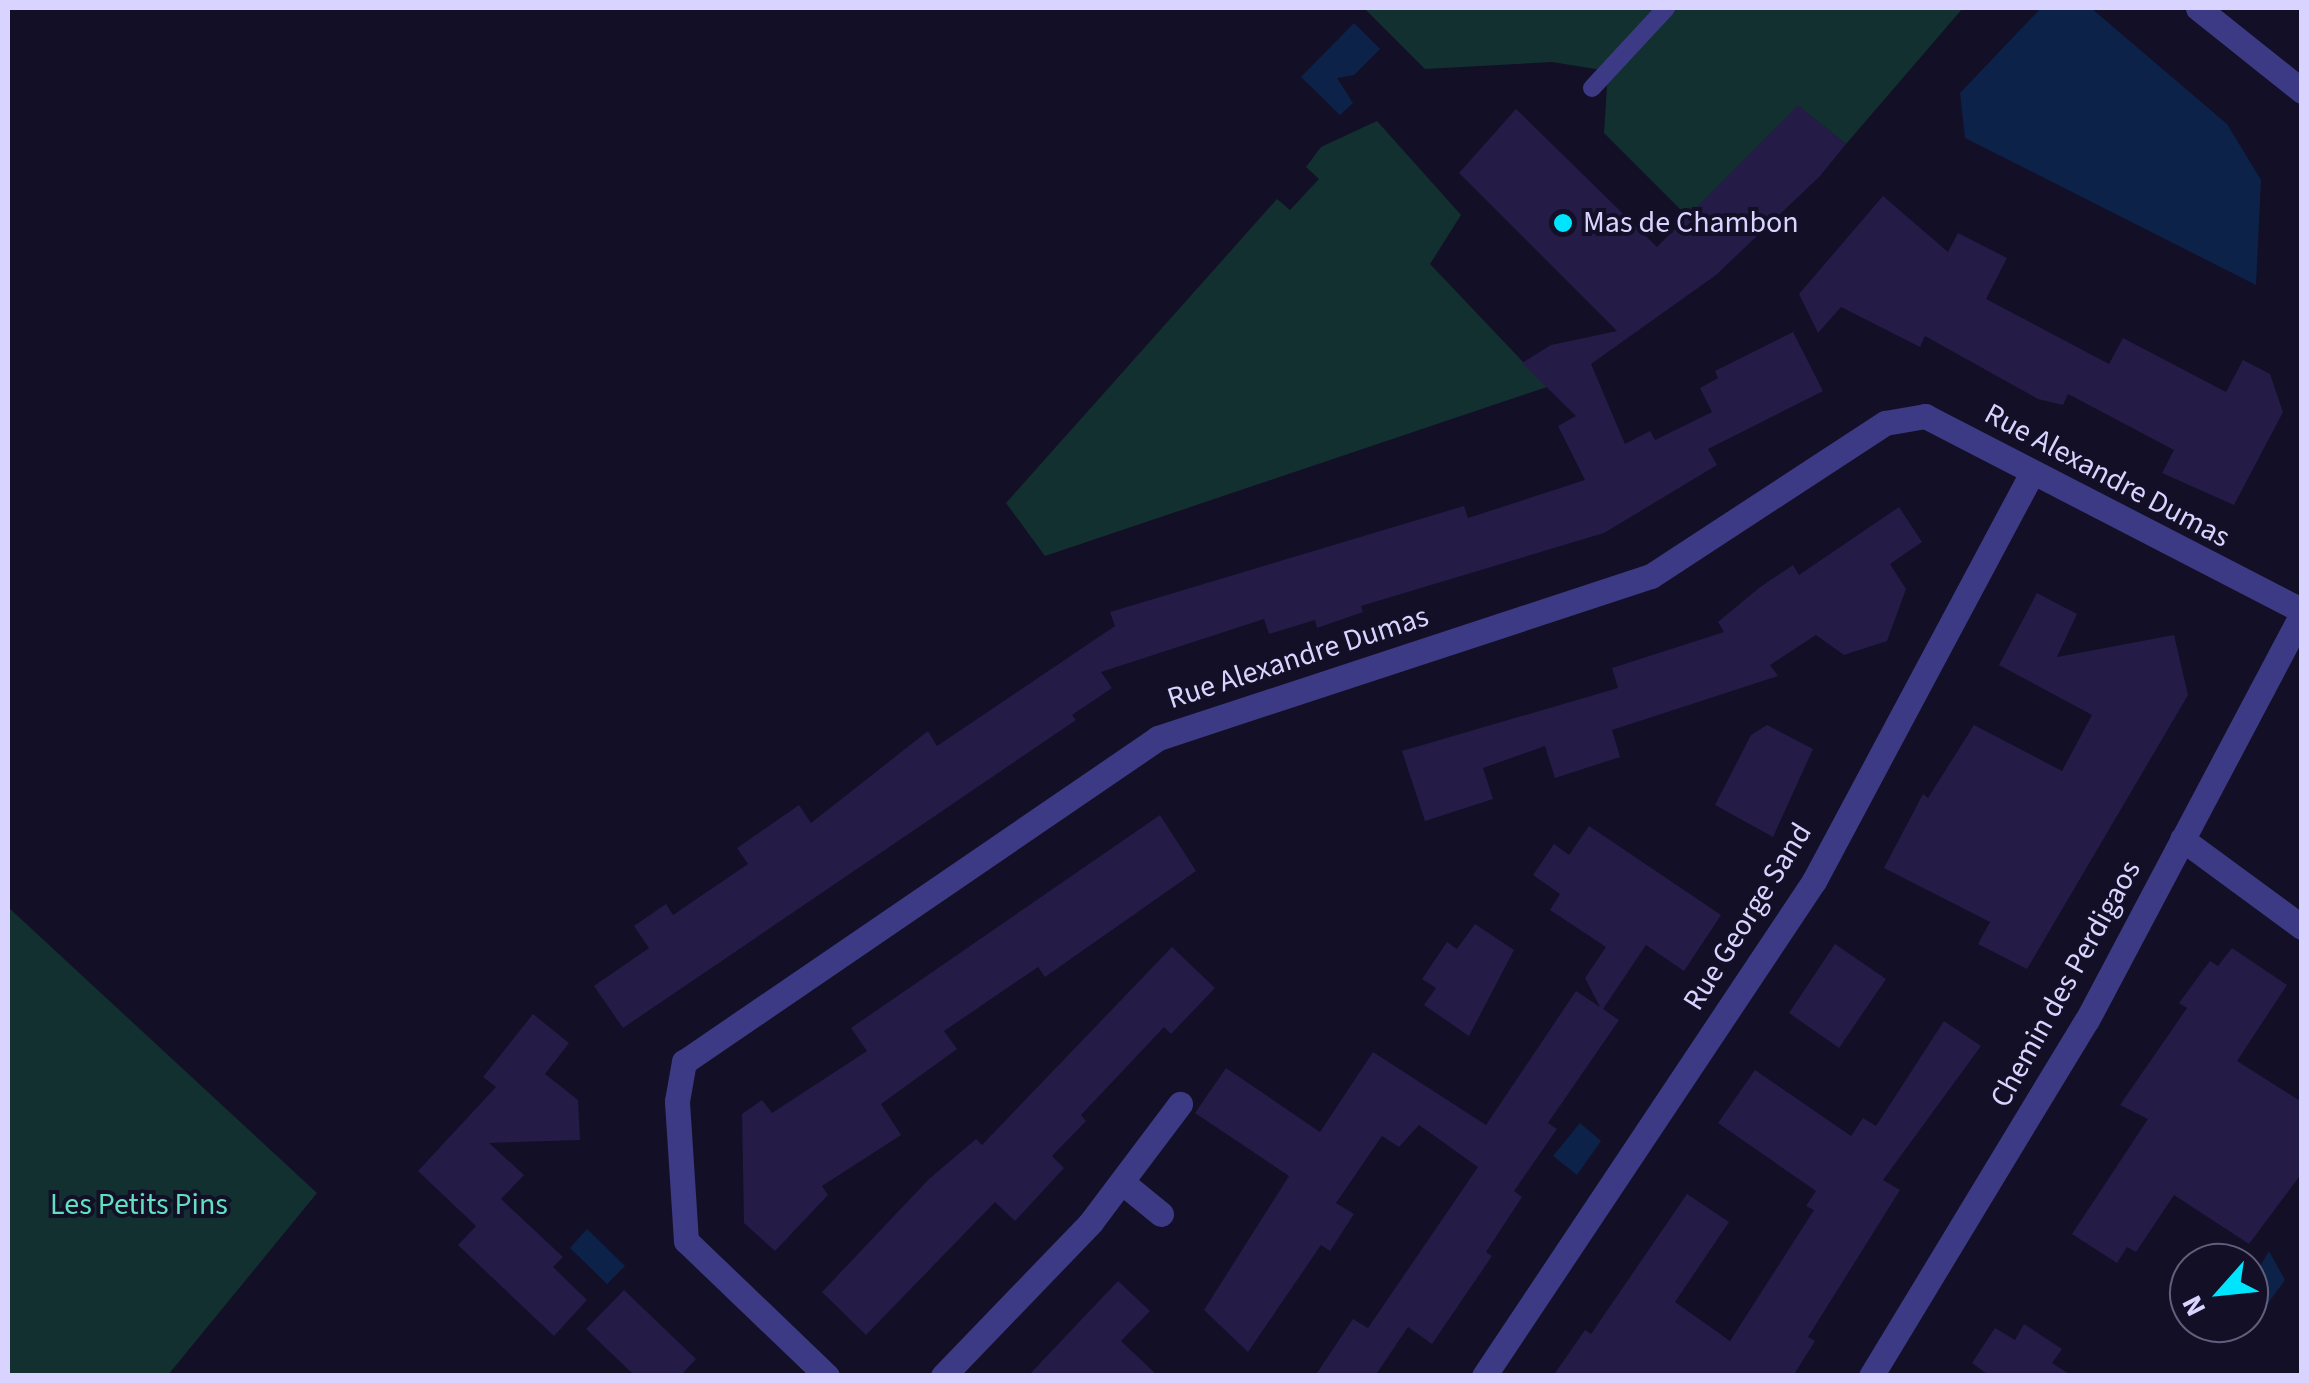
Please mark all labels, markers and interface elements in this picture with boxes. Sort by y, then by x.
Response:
place label: Mas de Chambon [1583,205,1799,241]
marker: Mas de Chambon [1552,212,1574,234]
street label: Rue Alexandre Dumas [1978,396,2236,556]
street label: Rue Alexandre Dumas [1163,599,1433,717]
street label: Rue George Sand [1676,817,1820,1017]
street label: Chemin des Perdigaos [1983,854,2149,1114]
park label: Les Petits Pins [50,1187,228,1223]
north arrow [2169,1243,2269,1343]
text: N [2172,1288,2216,1323]

